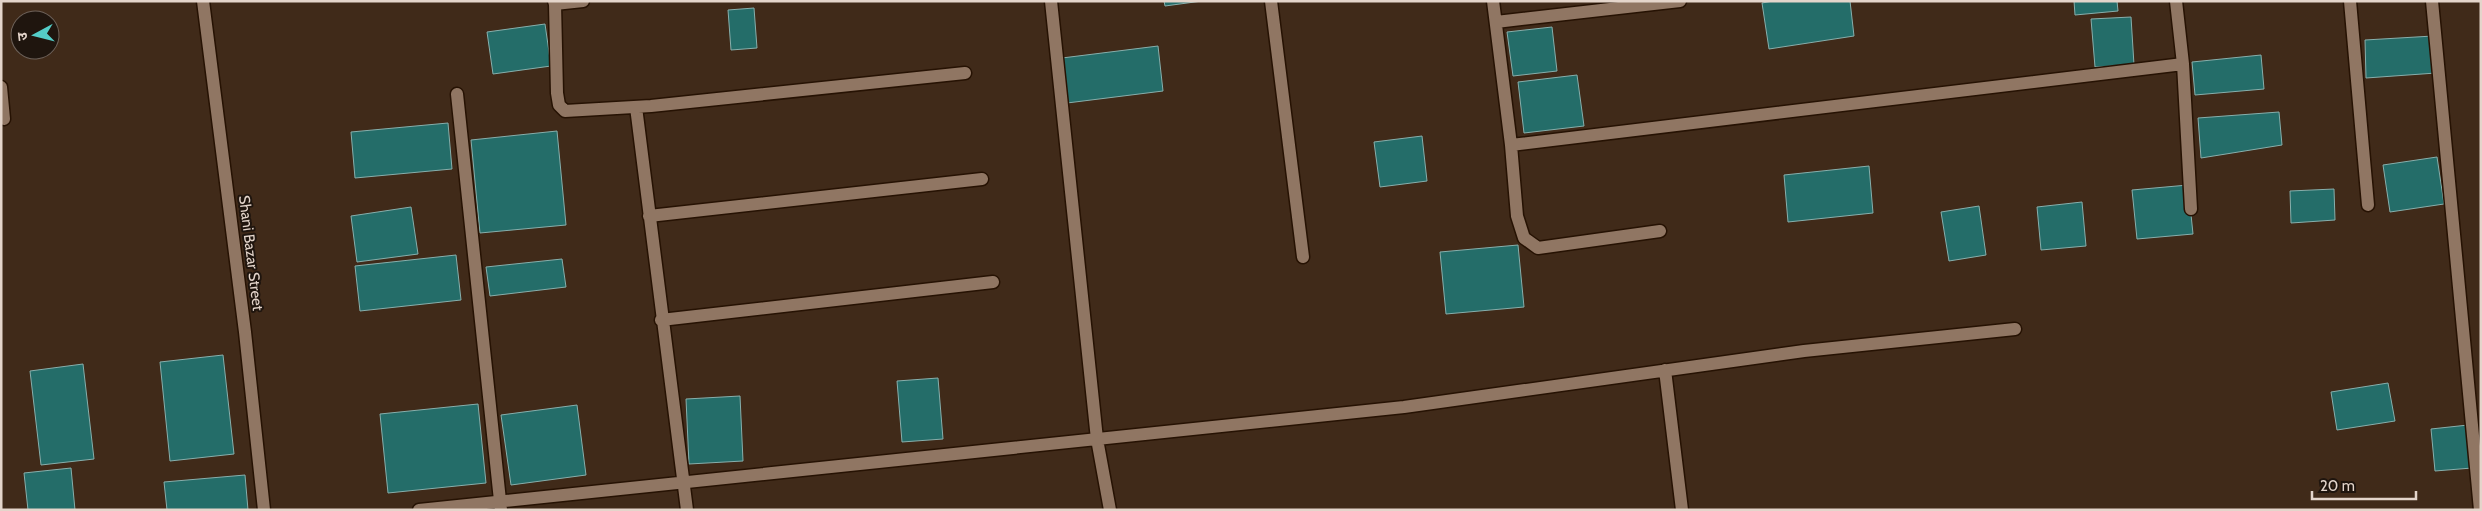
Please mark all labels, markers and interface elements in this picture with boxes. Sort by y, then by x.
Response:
north arrow [10,10,60,60]
text: उ [13,31,32,42]
street label: Shani Bazar Street [235,194,267,312]
scale bar [2312,468,2416,500]
text: 20 m [2320,477,2355,495]

